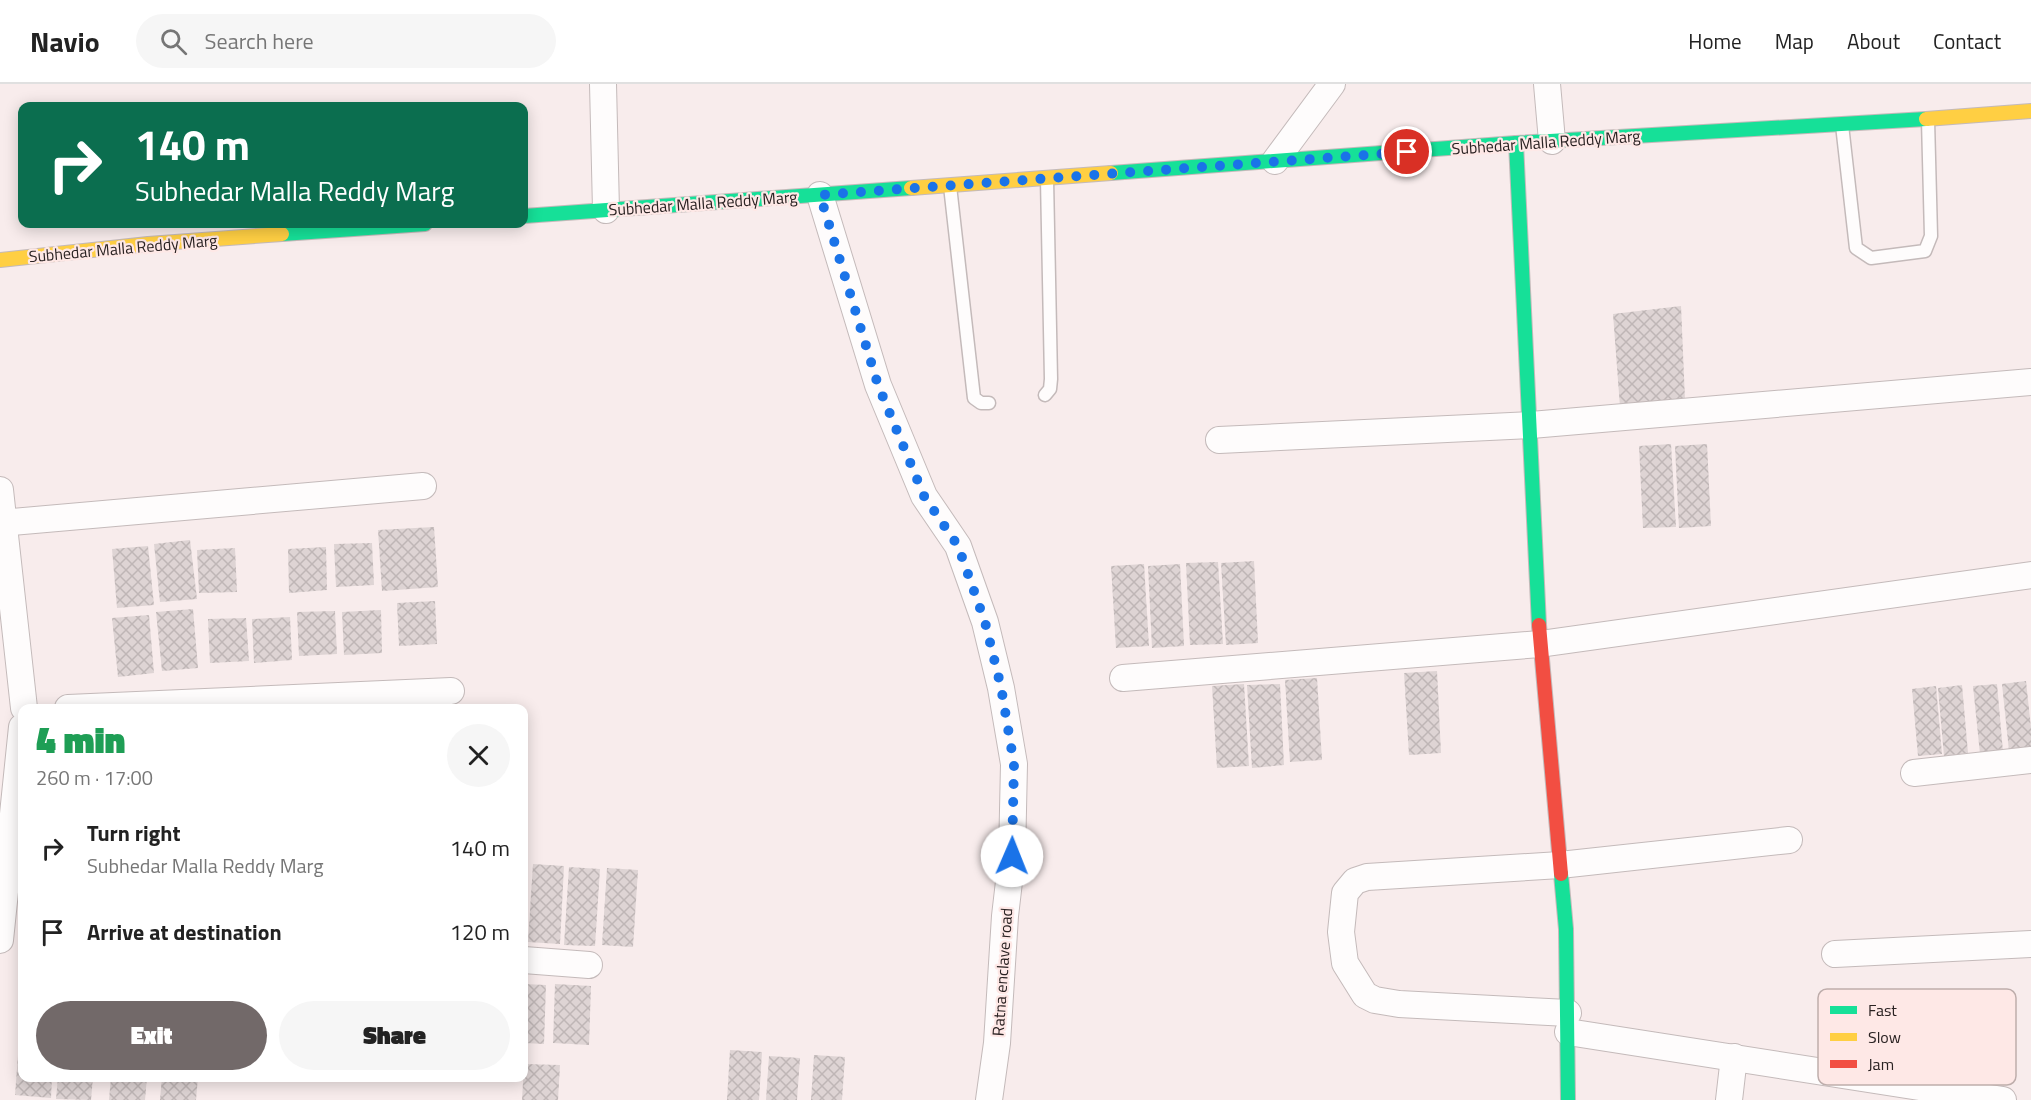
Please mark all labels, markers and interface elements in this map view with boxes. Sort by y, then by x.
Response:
search box [136,14,556,68]
text: Navio [30,20,100,63]
text: Search here [205,24,314,58]
icon: search [157,25,190,58]
text: Home [1688,25,1742,57]
text: Map [1775,25,1814,57]
text: About [1847,25,1900,57]
text: Contact [1933,25,2001,57]
text: 140 m [135,112,250,176]
street label: Subhedar Malla Reddy Marg [1451,123,1641,161]
icon: right [36,126,114,204]
pin [1381,126,1432,177]
icon: arrive [1390,135,1423,168]
text: Subhedar Malla Reddy Marg [135,170,454,211]
street label: Subhedar Malla Reddy Marg [608,184,798,222]
street label: Subhedar Malla Reddy Marg [28,228,218,268]
text: 4 min [36,712,125,767]
button: close [447,724,510,787]
text: 260 m · 17:00 [36,762,153,793]
text: Turn right [87,816,181,850]
position arrow [980,824,1044,888]
text: 140 m [450,831,510,865]
icon: right [36,832,69,865]
text: Subhedar Malla Reddy Marg [87,850,324,881]
street label: Ratna enclave road [986,907,1018,1037]
text: Arrive at destination [87,915,282,949]
text: 120 m [450,915,510,949]
icon: arrive [36,916,69,949]
legend [1818,989,2016,1085]
text: Fast [1868,998,1897,1022]
button: Exit [36,1001,267,1070]
button: Share [279,1001,510,1070]
text: Slow [1868,1025,1901,1049]
text: Jam [1868,1052,1894,1076]

